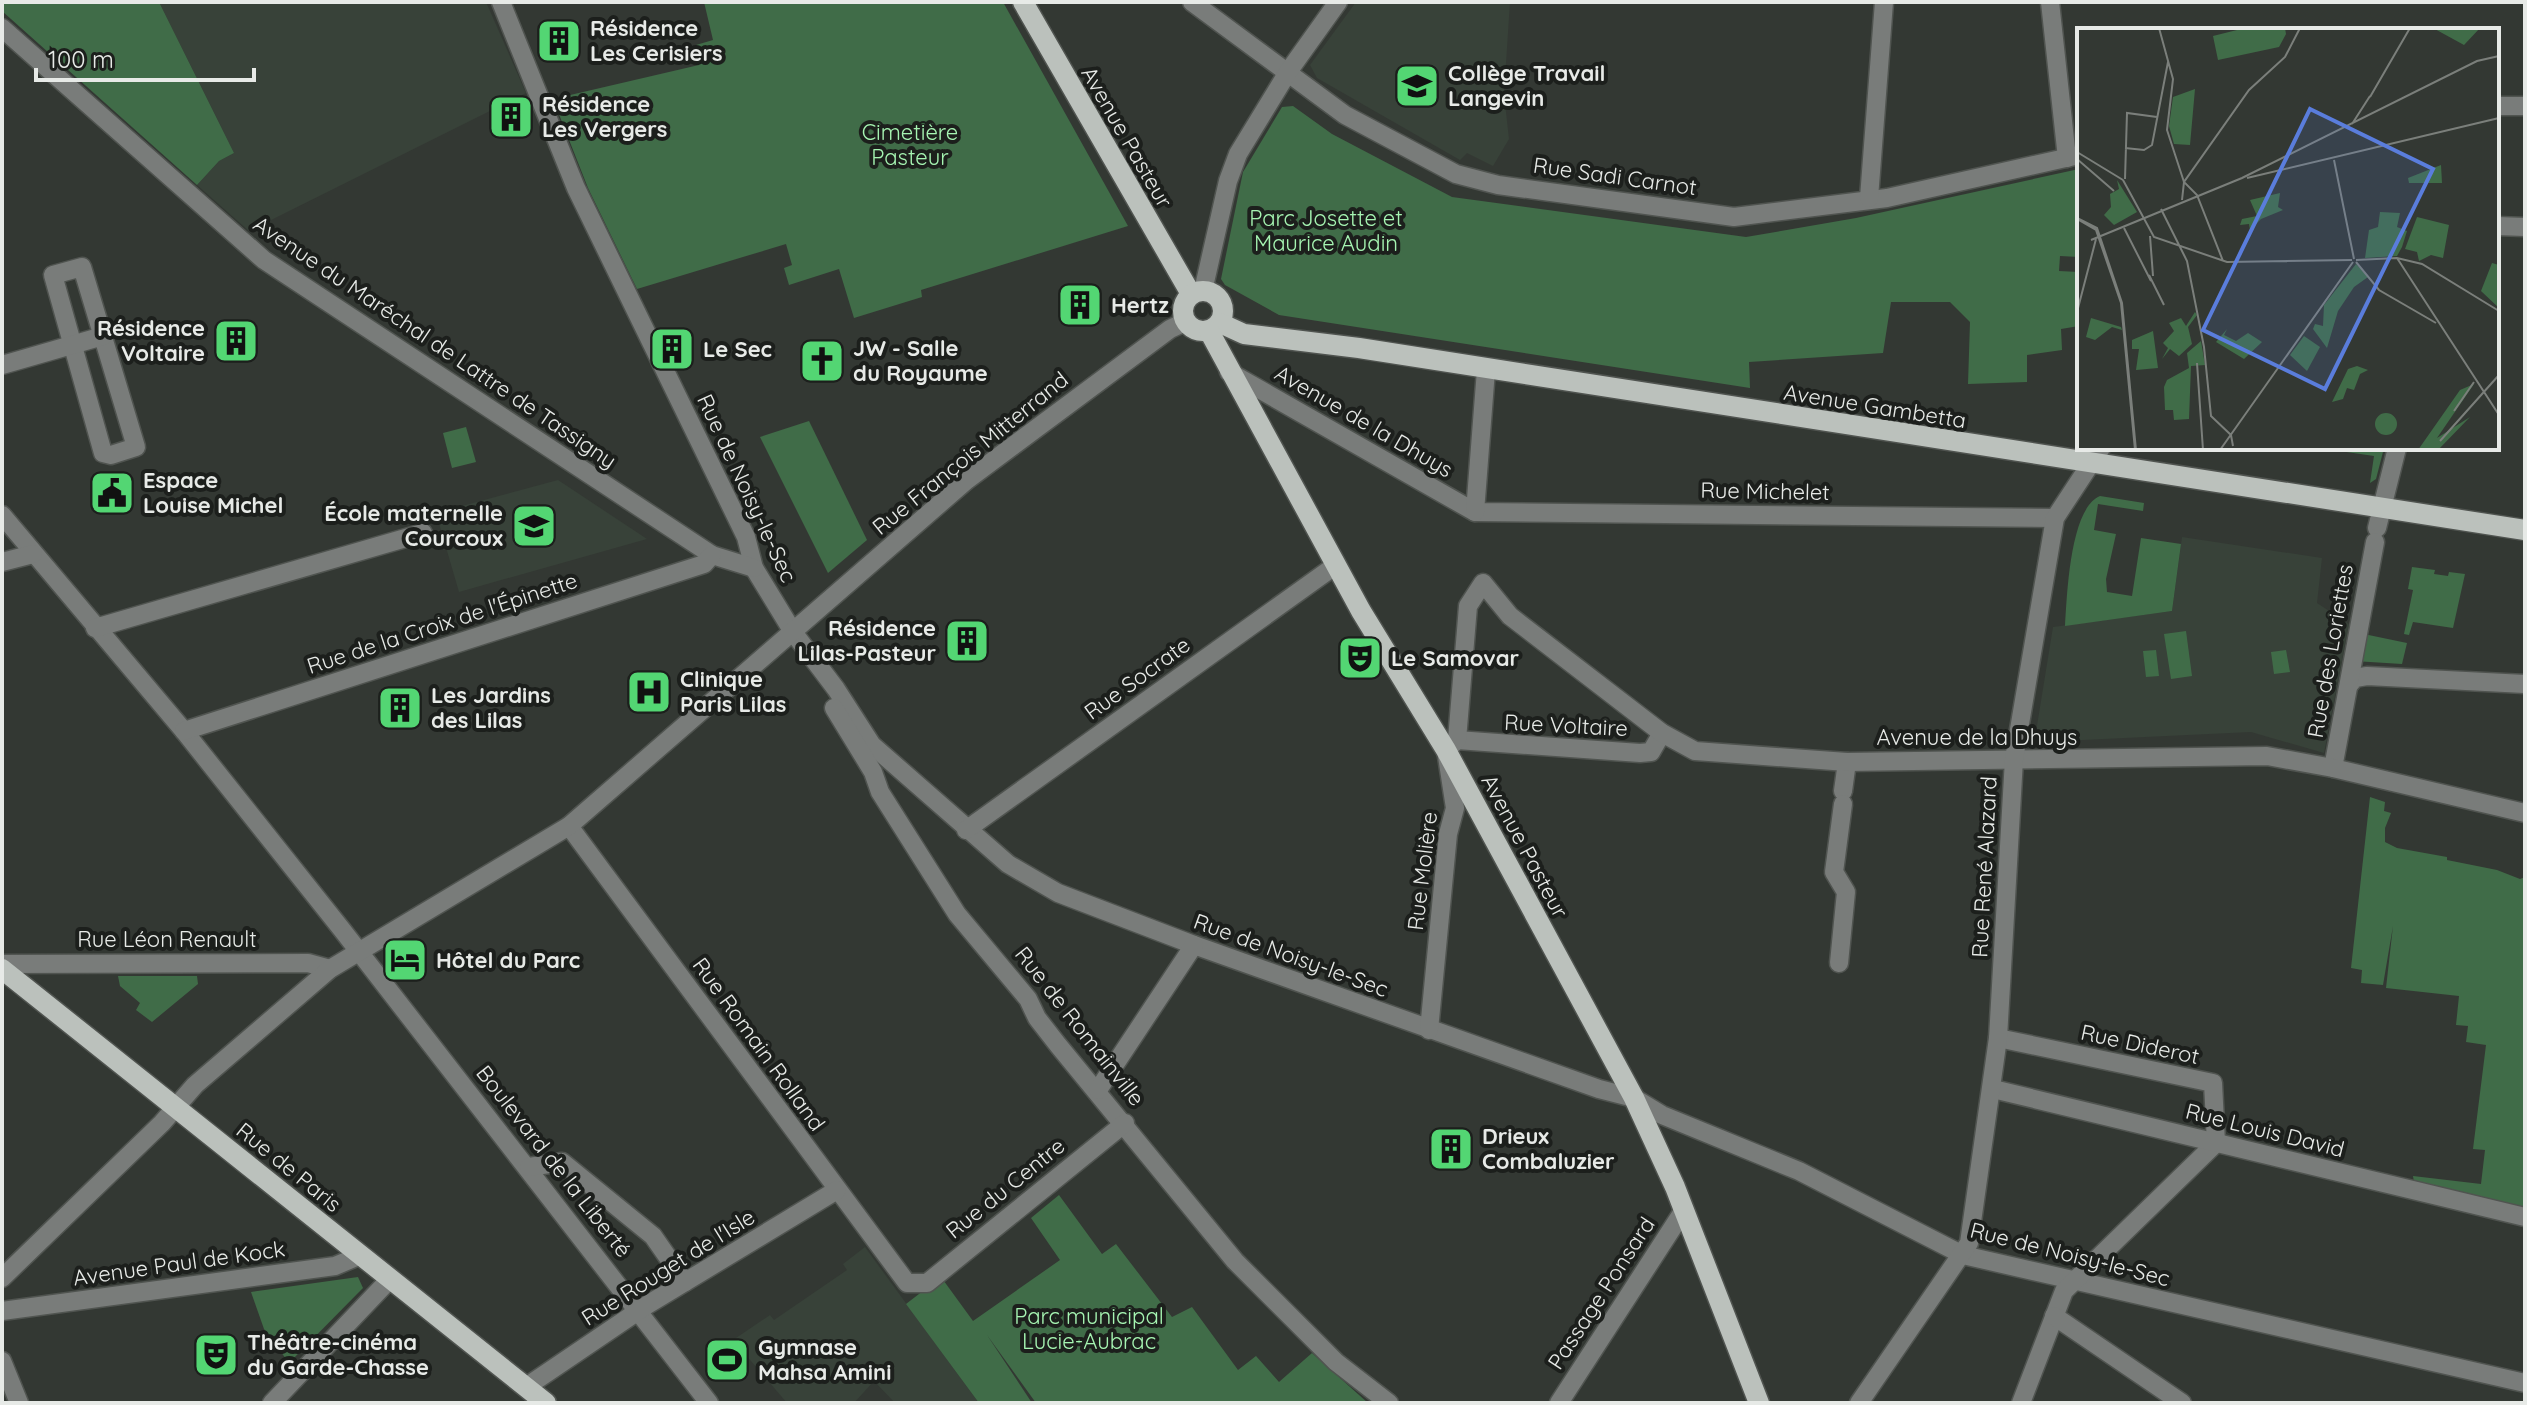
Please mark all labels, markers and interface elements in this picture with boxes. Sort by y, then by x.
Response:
place label: Résidence Les Cerisiers [590,14,723,67]
building icon: Résidence Les Cerisiers [535,17,583,65]
inset map [2077,28,2499,450]
scale bar [36,32,254,82]
text: 100 m [48,44,114,74]
place label: Collège Travail Langevin [1448,59,1605,112]
street label: Avenue Pasteur [1075,61,1179,213]
school or university icon: Collège Travail Langevin [1393,62,1441,110]
place label: Résidence Les Vergers [542,90,667,143]
building icon: Résidence Les Vergers [487,93,535,141]
park label: Cimetière Pasteur [862,118,958,171]
street label: Rue Sadi Carnot [1531,151,1699,201]
park label: Parc Josette et Maurice Audin [1249,204,1403,257]
street label: Avenue du Maréchal de Lattre de Tassigny [248,210,622,474]
building icon: Hertz [1056,281,1104,329]
place label: Hertz [1111,291,1169,319]
place label: Résidence Voltaire [97,314,205,367]
building icon: Résidence Voltaire [212,317,260,365]
building icon: Le Sec [648,325,696,373]
place label: JW - Salle du Royaume [853,334,988,387]
place label: Le Sec [703,335,772,363]
church icon: JW - Salle du Royaume [798,337,846,385]
street label: Avenue de la Dhuys [1270,359,1458,483]
street label: Rue François Mitterrand [866,365,1074,541]
street label: Avenue Gambetta [1782,378,1968,434]
street label: Rue de Noisy-le-Sec [691,389,803,587]
place label: Espace Louise Michel [143,466,283,519]
public building icon: Espace Louise Michel [88,469,136,517]
street label: Rue Michelet [1700,476,1830,506]
place label: École maternelle Courcoux [324,499,503,552]
school or university icon: École maternelle Courcoux [510,502,558,550]
street label: Rue des Loriettes [2301,562,2359,740]
street label: Rue de la Croix de l'Épinette [303,566,581,680]
place label: Résidence Lilas-Pasteur [797,614,936,667]
building icon: Résidence Lilas-Pasteur [943,617,991,665]
street label: Rue Socrate [1079,630,1195,726]
theatre icon: Le Samovar [1336,634,1384,682]
place label: Le Samovar [1391,644,1519,672]
place label: Clinique Paris Lilas [680,665,786,718]
hospital icon: Clinique Paris Lilas [625,668,673,716]
place label: Les Jardins des Lilas [431,681,551,734]
building icon: Les Jardins des Lilas [376,684,424,732]
street label: Rue Voltaire [1503,708,1629,742]
street label: Avenue de la Dhuys [1877,723,2077,751]
street label: Avenue Pasteur [1475,769,1575,923]
street label: Rue René Alazard [1965,776,2003,958]
street label: Rue Molière [1401,810,1443,932]
street label: Rue de Noisy-le-Sec [1190,907,1392,1003]
street label: Rue Léon Renault [77,925,257,953]
hotel icon: Hôtel du Parc [381,936,429,984]
street label: Rue de Romainville [1009,941,1151,1111]
place label: Hôtel du Parc [436,946,580,974]
street label: Rue Romain Rolland [687,952,831,1136]
street label: Rue Diderot [2078,1018,2202,1070]
street label: Boulevard de la Liberté [470,1059,638,1263]
street label: Rue Louis David [2183,1097,2347,1163]
street label: Rue de Paris [231,1116,347,1218]
place label: Drieux Combaluzier [1482,1122,1615,1175]
building icon: Drieux Combaluzier [1427,1125,1475,1173]
street label: Rue du Centre [940,1131,1070,1245]
street label: Rue Rouget de l'Isle [576,1202,760,1332]
street label: Passage Ponsard [1541,1211,1661,1375]
street label: Rue de Noisy-le-Sec [1967,1216,2173,1292]
street label: Avenue Paul de Kock [71,1234,287,1292]
park label: Parc municipal Lucie-Aubrac [1014,1302,1164,1355]
place label: Théâtre-cinéma du Garde-Chasse [247,1328,429,1381]
theatre icon: Théâtre-cinéma du Garde-Chasse [192,1331,240,1379]
place label: Gymnase Mahsa Amini [758,1333,891,1386]
sports icon: Gymnase Mahsa Amini [703,1336,751,1384]

